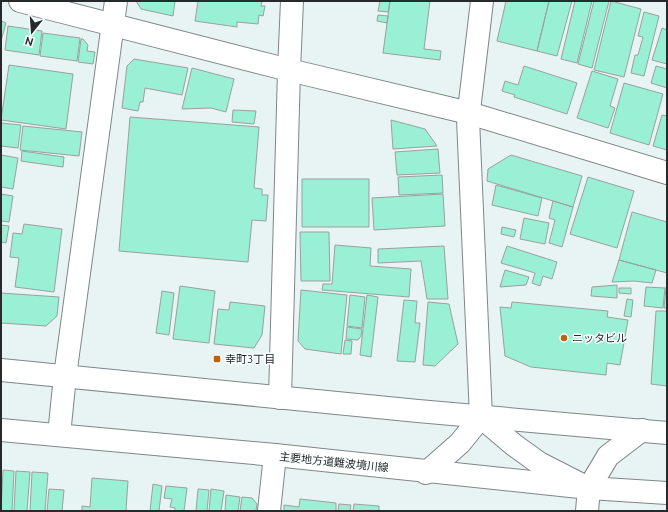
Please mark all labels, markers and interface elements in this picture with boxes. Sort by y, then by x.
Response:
north arrow [12,12,52,52]
text: N [23,35,35,49]
place label: ニッタビル [572,332,627,344]
marker: ニッタビル [559,333,569,343]
place label: 幸町3丁目 [225,353,275,365]
marker: 幸町3丁目 [212,354,222,364]
street label: 主要地方道難波境川線 [279,450,389,474]

